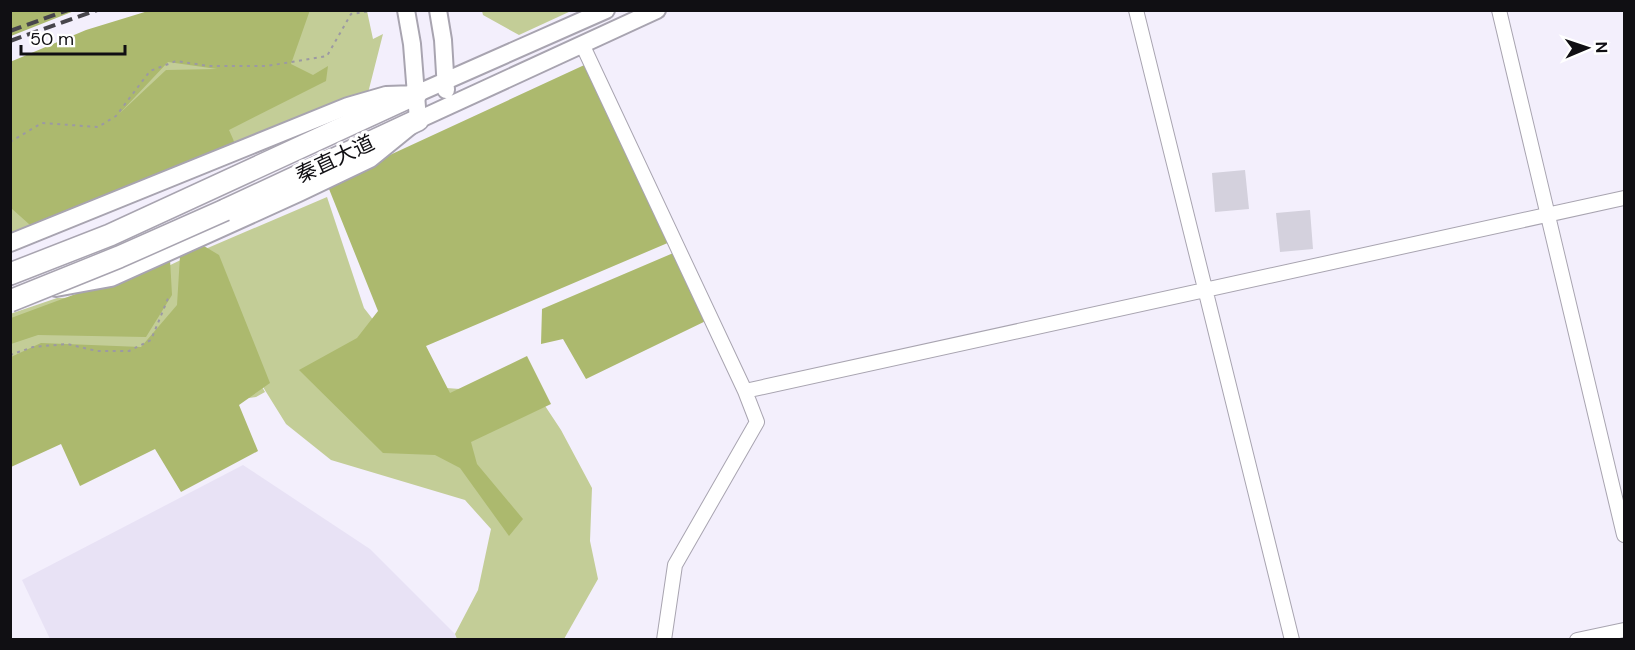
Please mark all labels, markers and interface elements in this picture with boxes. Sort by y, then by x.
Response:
scale bar [21,18,124,56]
north arrow [1557,18,1617,78]
text: 50 m [30,27,74,51]
text: N [1591,41,1612,54]
street label: 秦直大道 [291,129,379,189]

